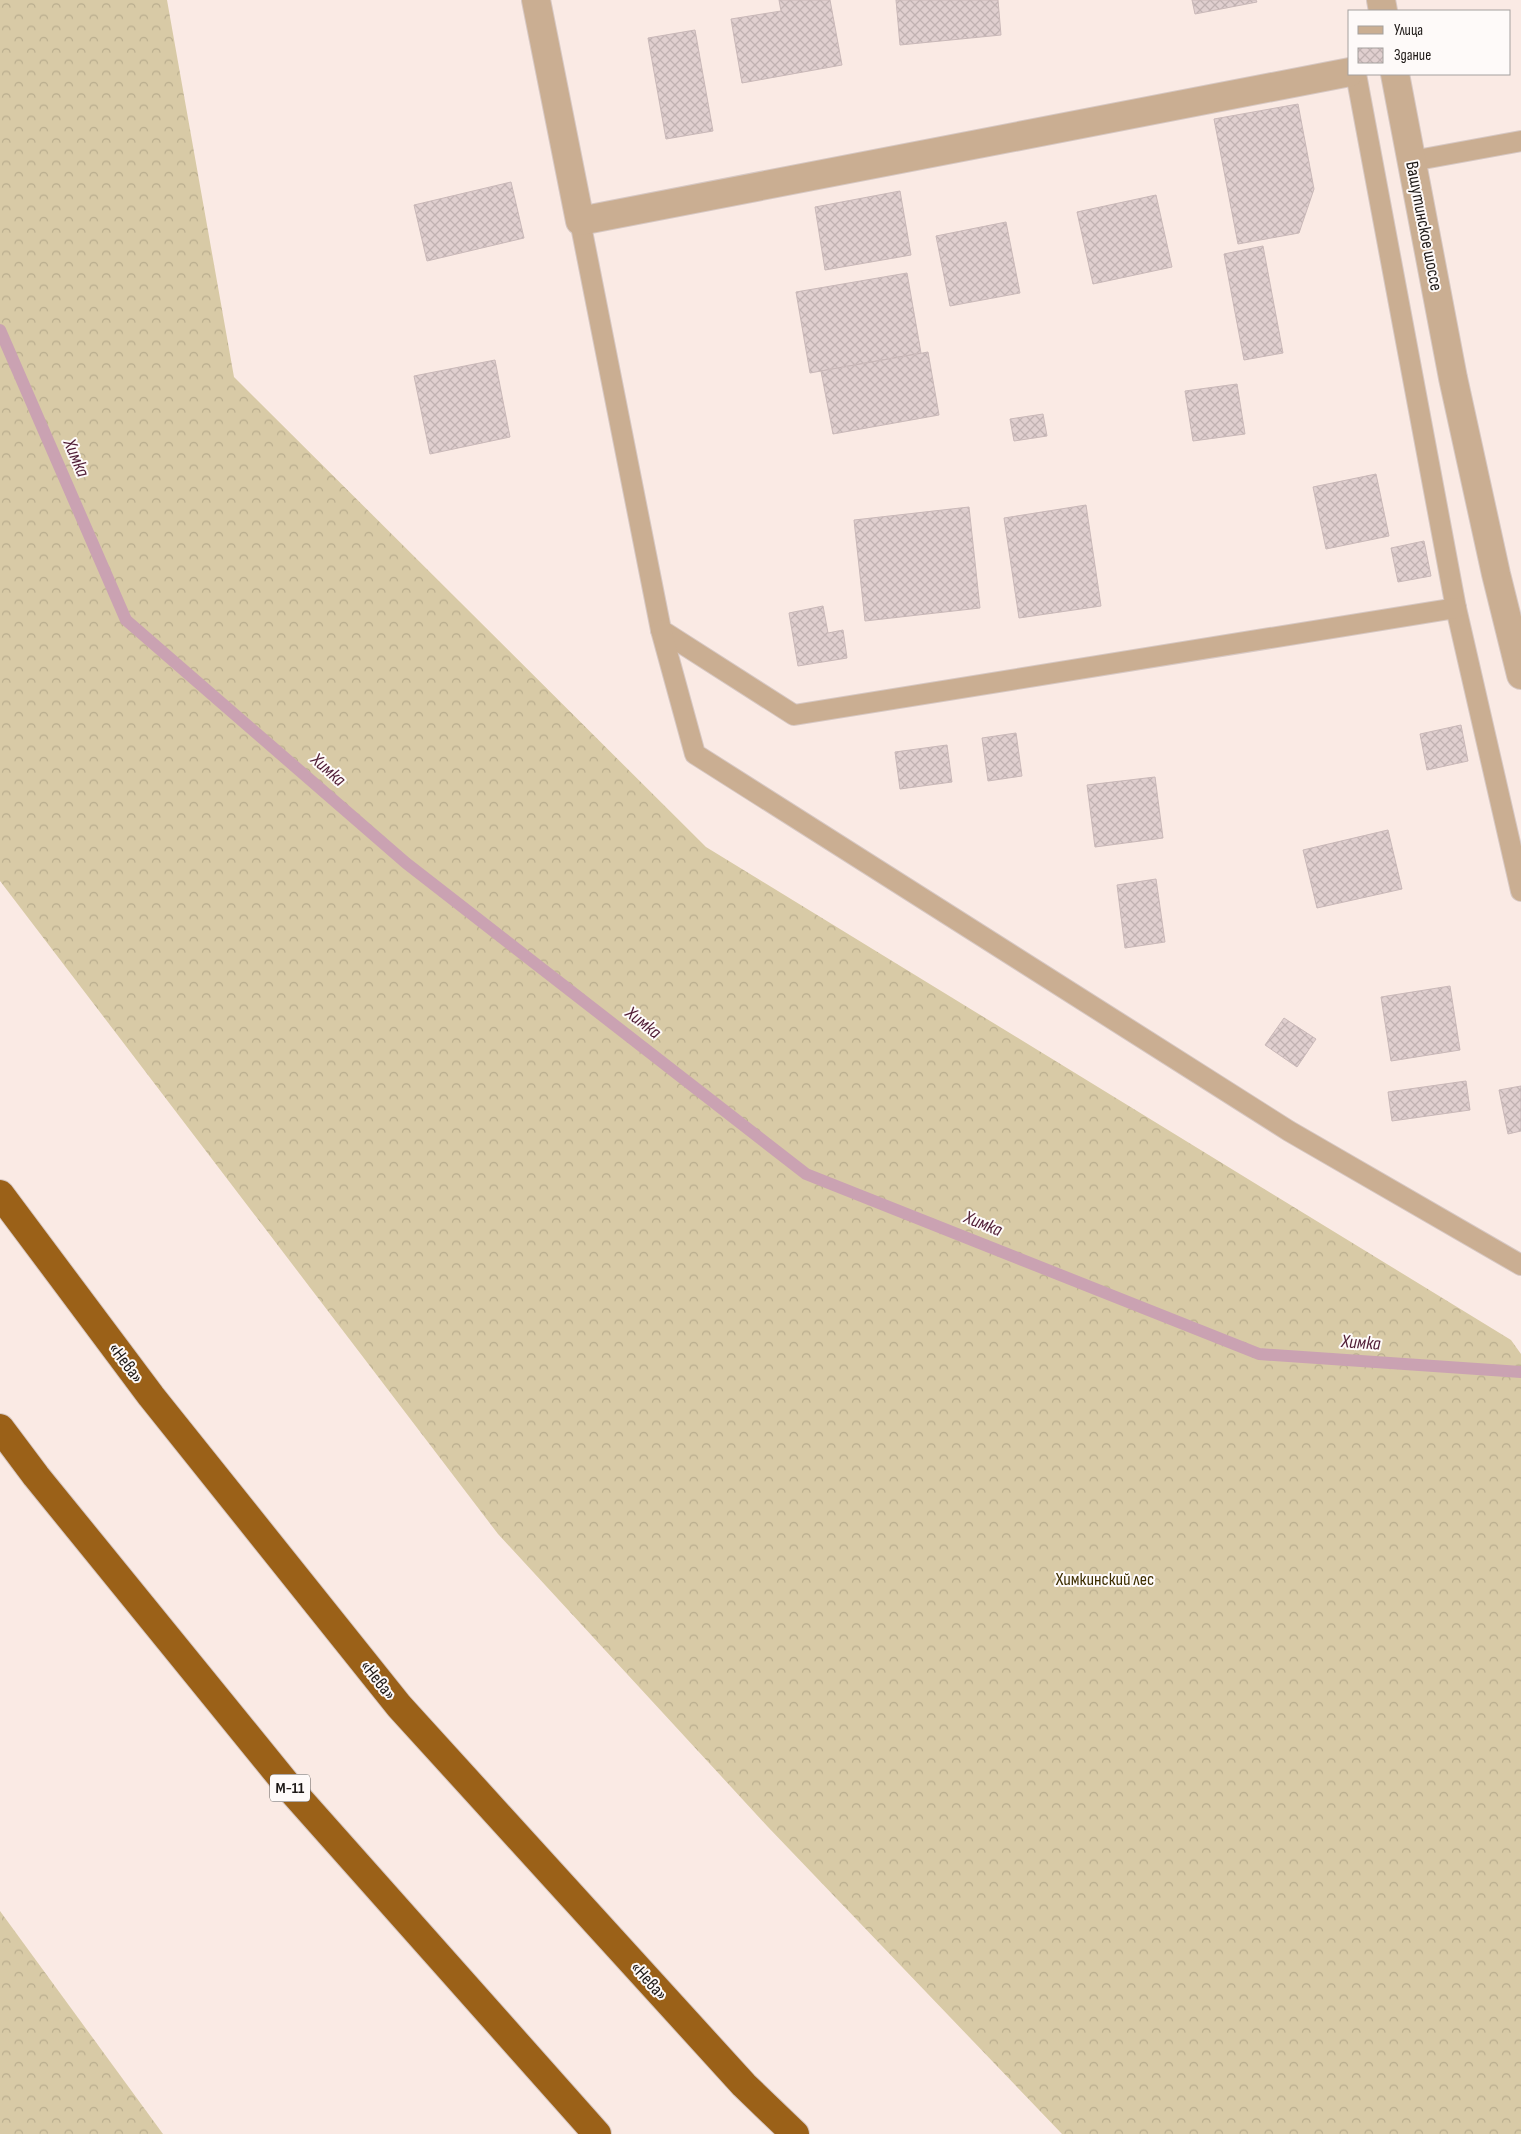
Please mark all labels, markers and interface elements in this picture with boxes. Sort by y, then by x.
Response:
legend [1348,10,1511,75]
text: Улица [1394,21,1423,40]
text: Здание [1394,46,1431,65]
street label: Вашутинское шоссе [1401,159,1447,293]
water label: Химка [57,435,94,481]
water label: Химка [305,748,351,792]
water label: Химка [620,1001,666,1044]
water label: Химка [960,1206,1006,1242]
water label: Химка [1340,1330,1382,1356]
street label: «Нева» [104,1339,148,1387]
park label: Химкинский лес [1055,1569,1154,1590]
street label: «Нева» [356,1656,400,1704]
road number: М-11 [270,1775,310,1802]
street label: «Нева» [626,1957,672,2005]

